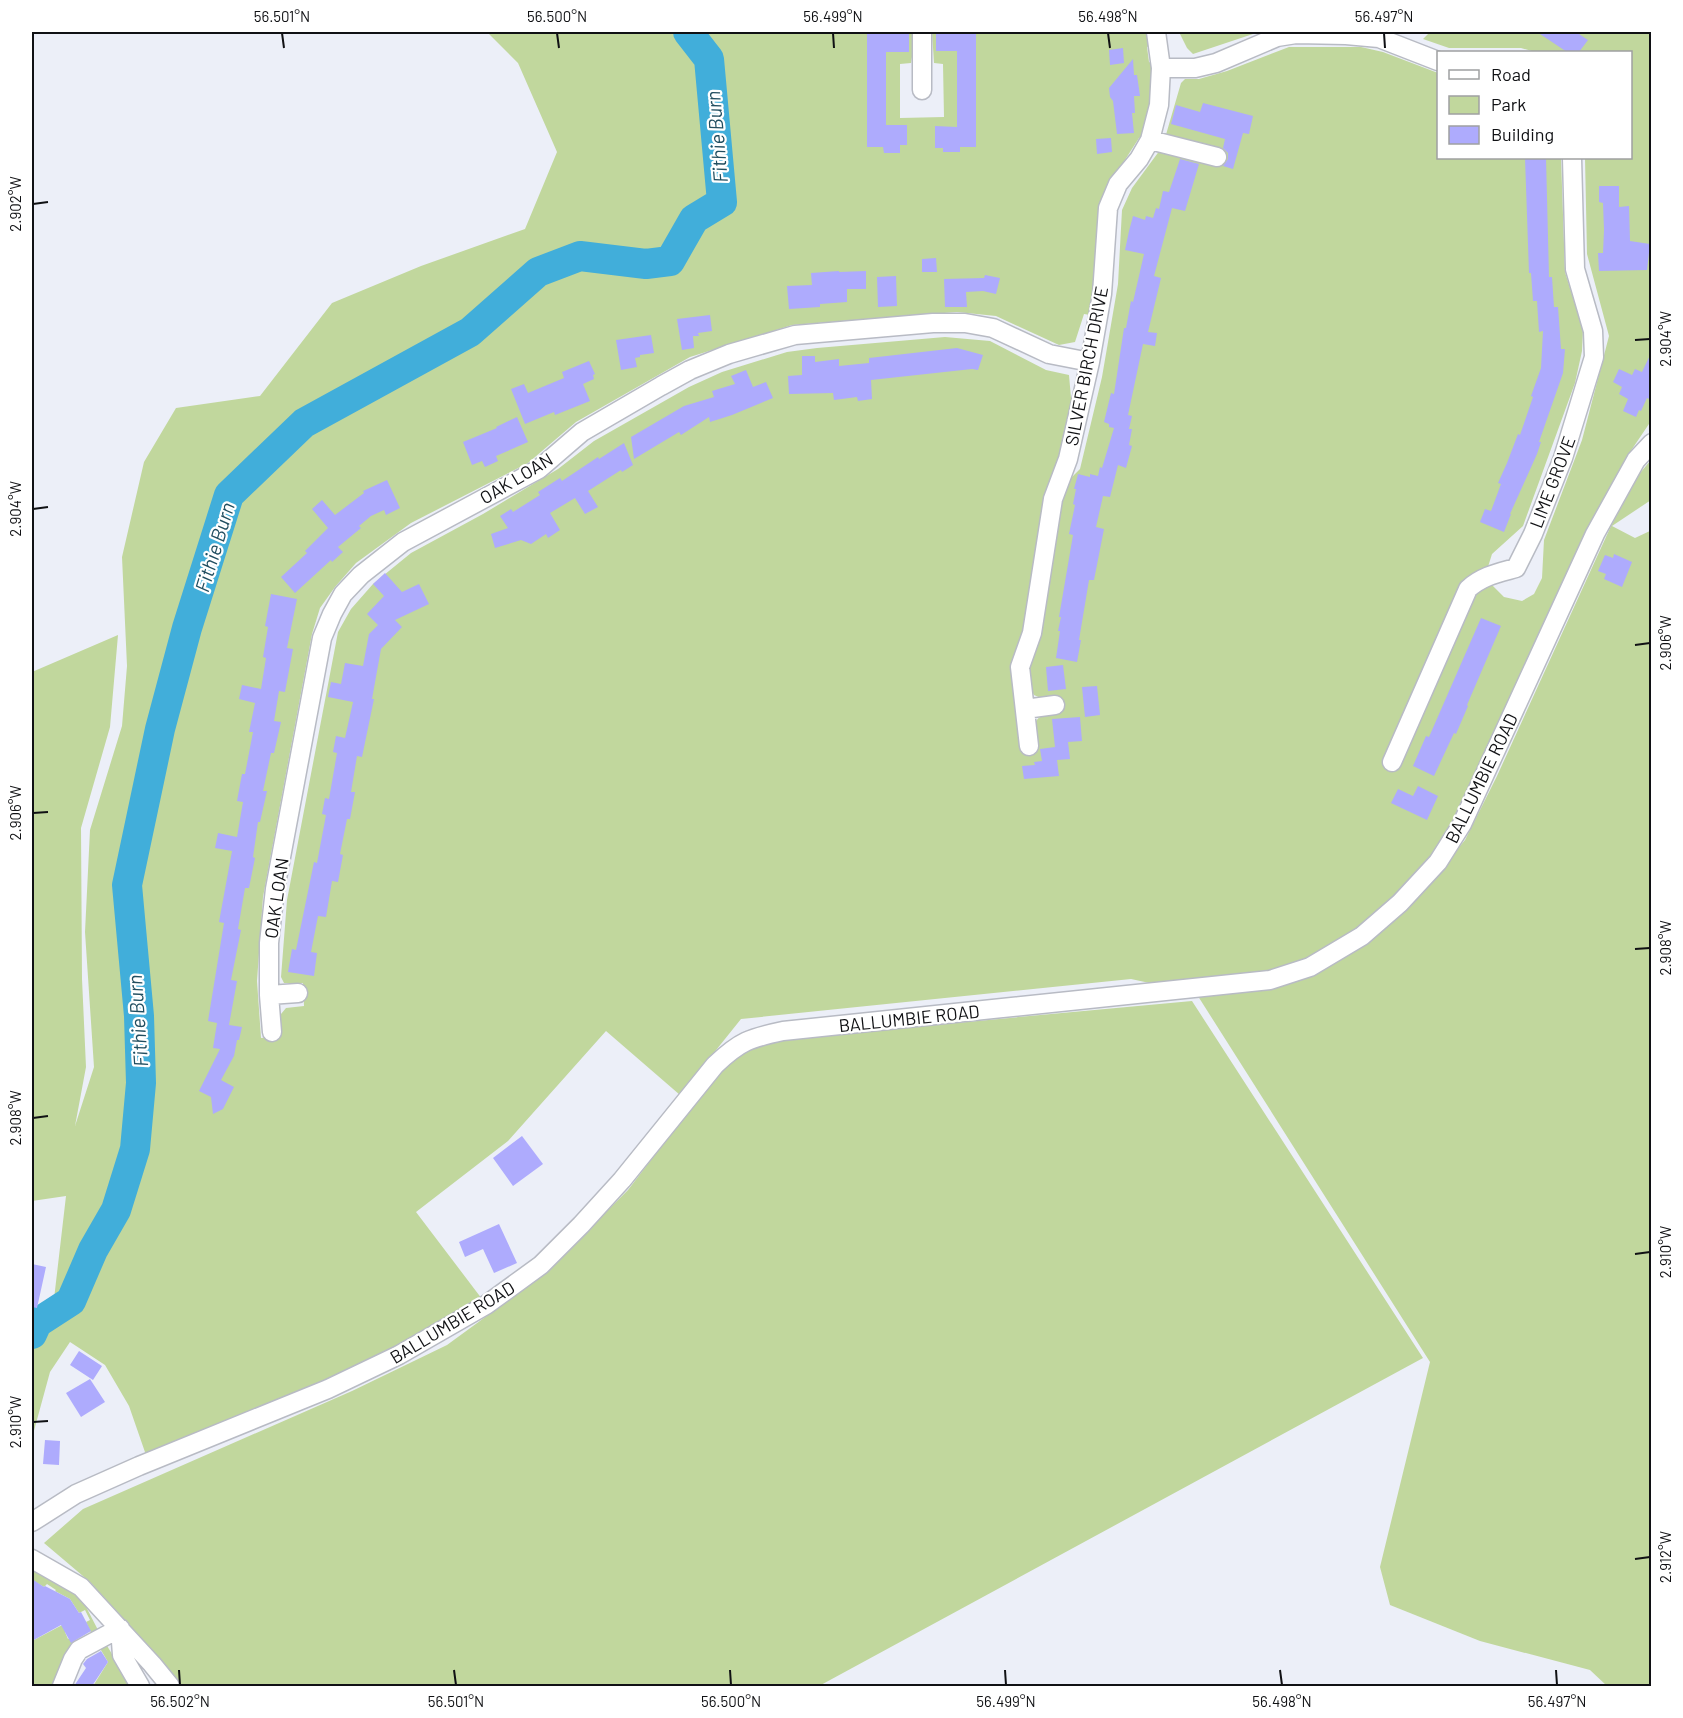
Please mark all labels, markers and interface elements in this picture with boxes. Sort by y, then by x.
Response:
text: 56.501°N [254,7,310,25]
text: 56.500°N [527,7,587,25]
text: 56.499°N [803,7,863,25]
text: 56.498°N [1078,7,1138,25]
text: 56.497°N [1355,7,1413,25]
legend [1437,51,1632,159]
text: Road [1491,63,1531,85]
water label: Fithie Burn [700,90,732,184]
text: Park [1491,93,1526,115]
text: Building [1491,123,1554,145]
text: 2.902°W [6,176,24,232]
street label: SILVER BIRCH DRIVE [1060,284,1112,448]
text: 2.904°W [1656,311,1674,367]
street label: LIME GROVE [1524,433,1580,531]
street label: OAK LOAN [476,448,556,508]
text: 2.904°W [6,481,24,537]
water label: Fithie Burn [189,499,239,595]
text: 2.906°W [1656,615,1674,671]
street label: BALLUMBIE ROAD [1440,710,1522,846]
text: 2.906°W [6,785,24,841]
street label: OAK LOAN [259,856,293,940]
text: 2.908°W [1656,920,1674,976]
water label: Fithie Burn [122,974,152,1068]
street label: BALLUMBIE ROAD [838,1000,980,1036]
text: 2.908°W [6,1090,24,1146]
text: 2.910°W [1656,1226,1674,1278]
street label: BALLUMBIE ROAD [386,1276,518,1368]
text: 2.910°W [6,1396,24,1448]
text: 2.912°W [1656,1531,1674,1583]
text: 56.502°N [150,1692,210,1710]
text: 56.501°N [428,1692,484,1710]
text: 56.500°N [701,1692,761,1710]
text: 56.499°N [976,1692,1036,1710]
text: 56.498°N [1252,1692,1312,1710]
text: 56.497°N [1528,1692,1586,1710]

